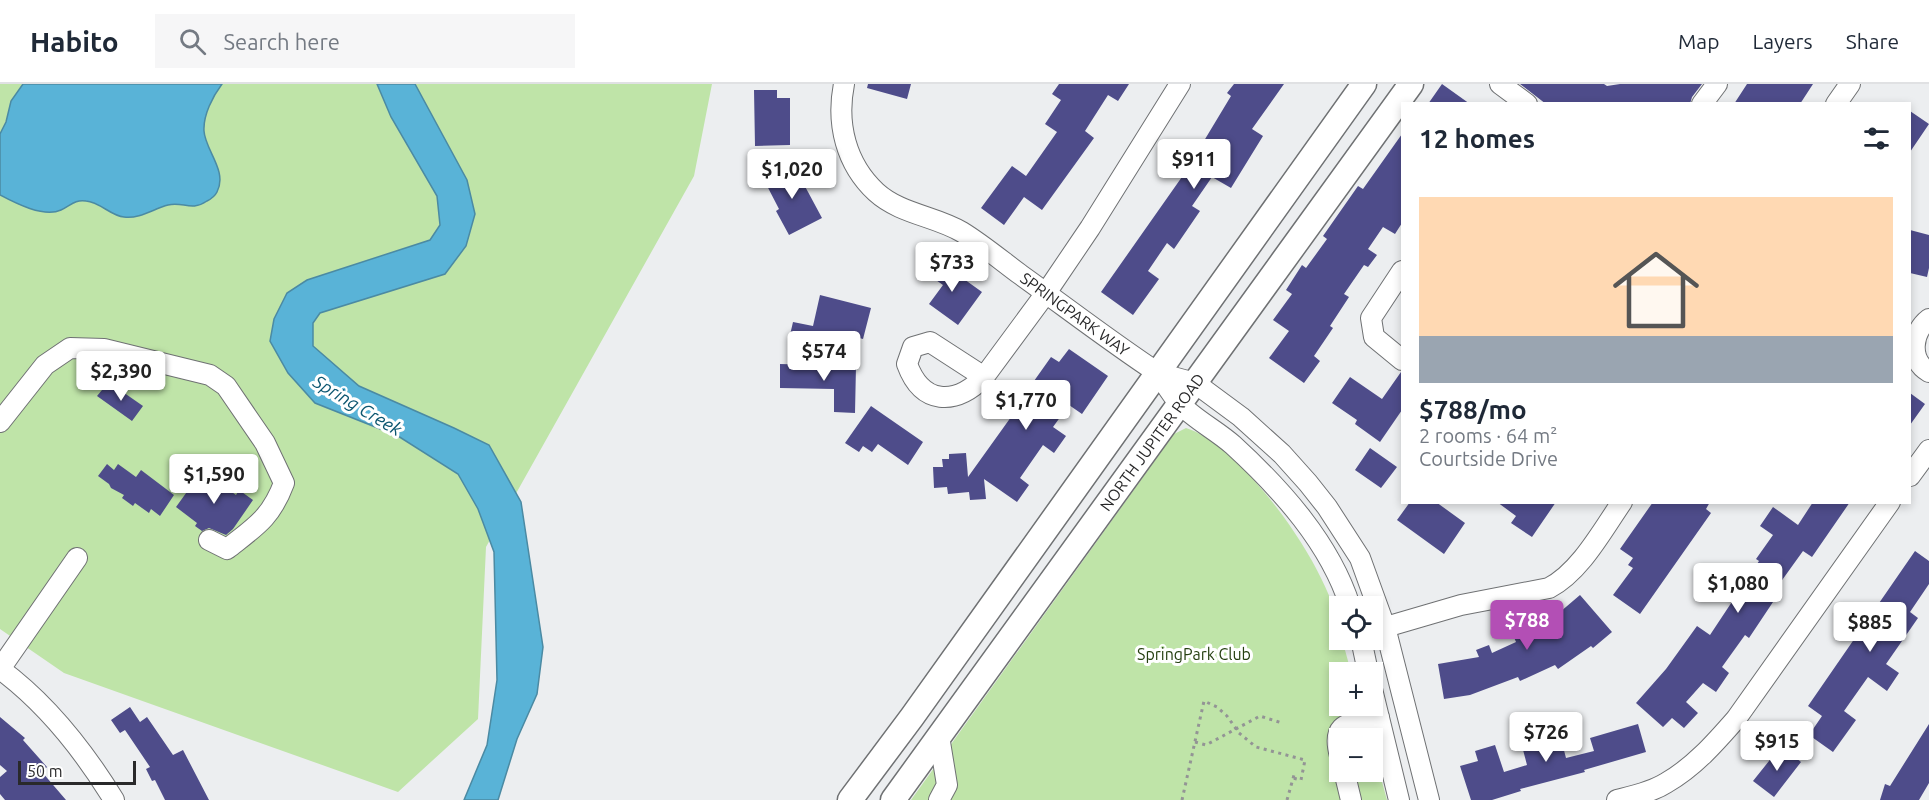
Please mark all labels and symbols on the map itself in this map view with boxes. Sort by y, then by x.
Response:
pin: $911 [1158,139,1230,190]
pin: $1,020 [743,149,841,200]
pin: $733 [916,242,988,293]
street label: SPRINGPARK WAY [1017,269,1133,360]
pin: $574 [788,331,860,382]
pin: $2,390 [72,351,170,402]
water label: Spring Creek [309,370,406,440]
street label: NORTH JUPITER ROAD [1096,370,1208,514]
pin: $1,770 [977,380,1075,431]
pin: $1,590 [165,454,263,505]
pin: $1,080 [1689,563,1787,614]
pin: $788 [1491,600,1563,651]
pin: $885 [1834,602,1906,653]
park label: SpringPark Club [1137,645,1251,663]
pin: $726 [1510,712,1582,763]
pin: $915 [1741,721,1813,772]
scale bar [18,758,136,786]

